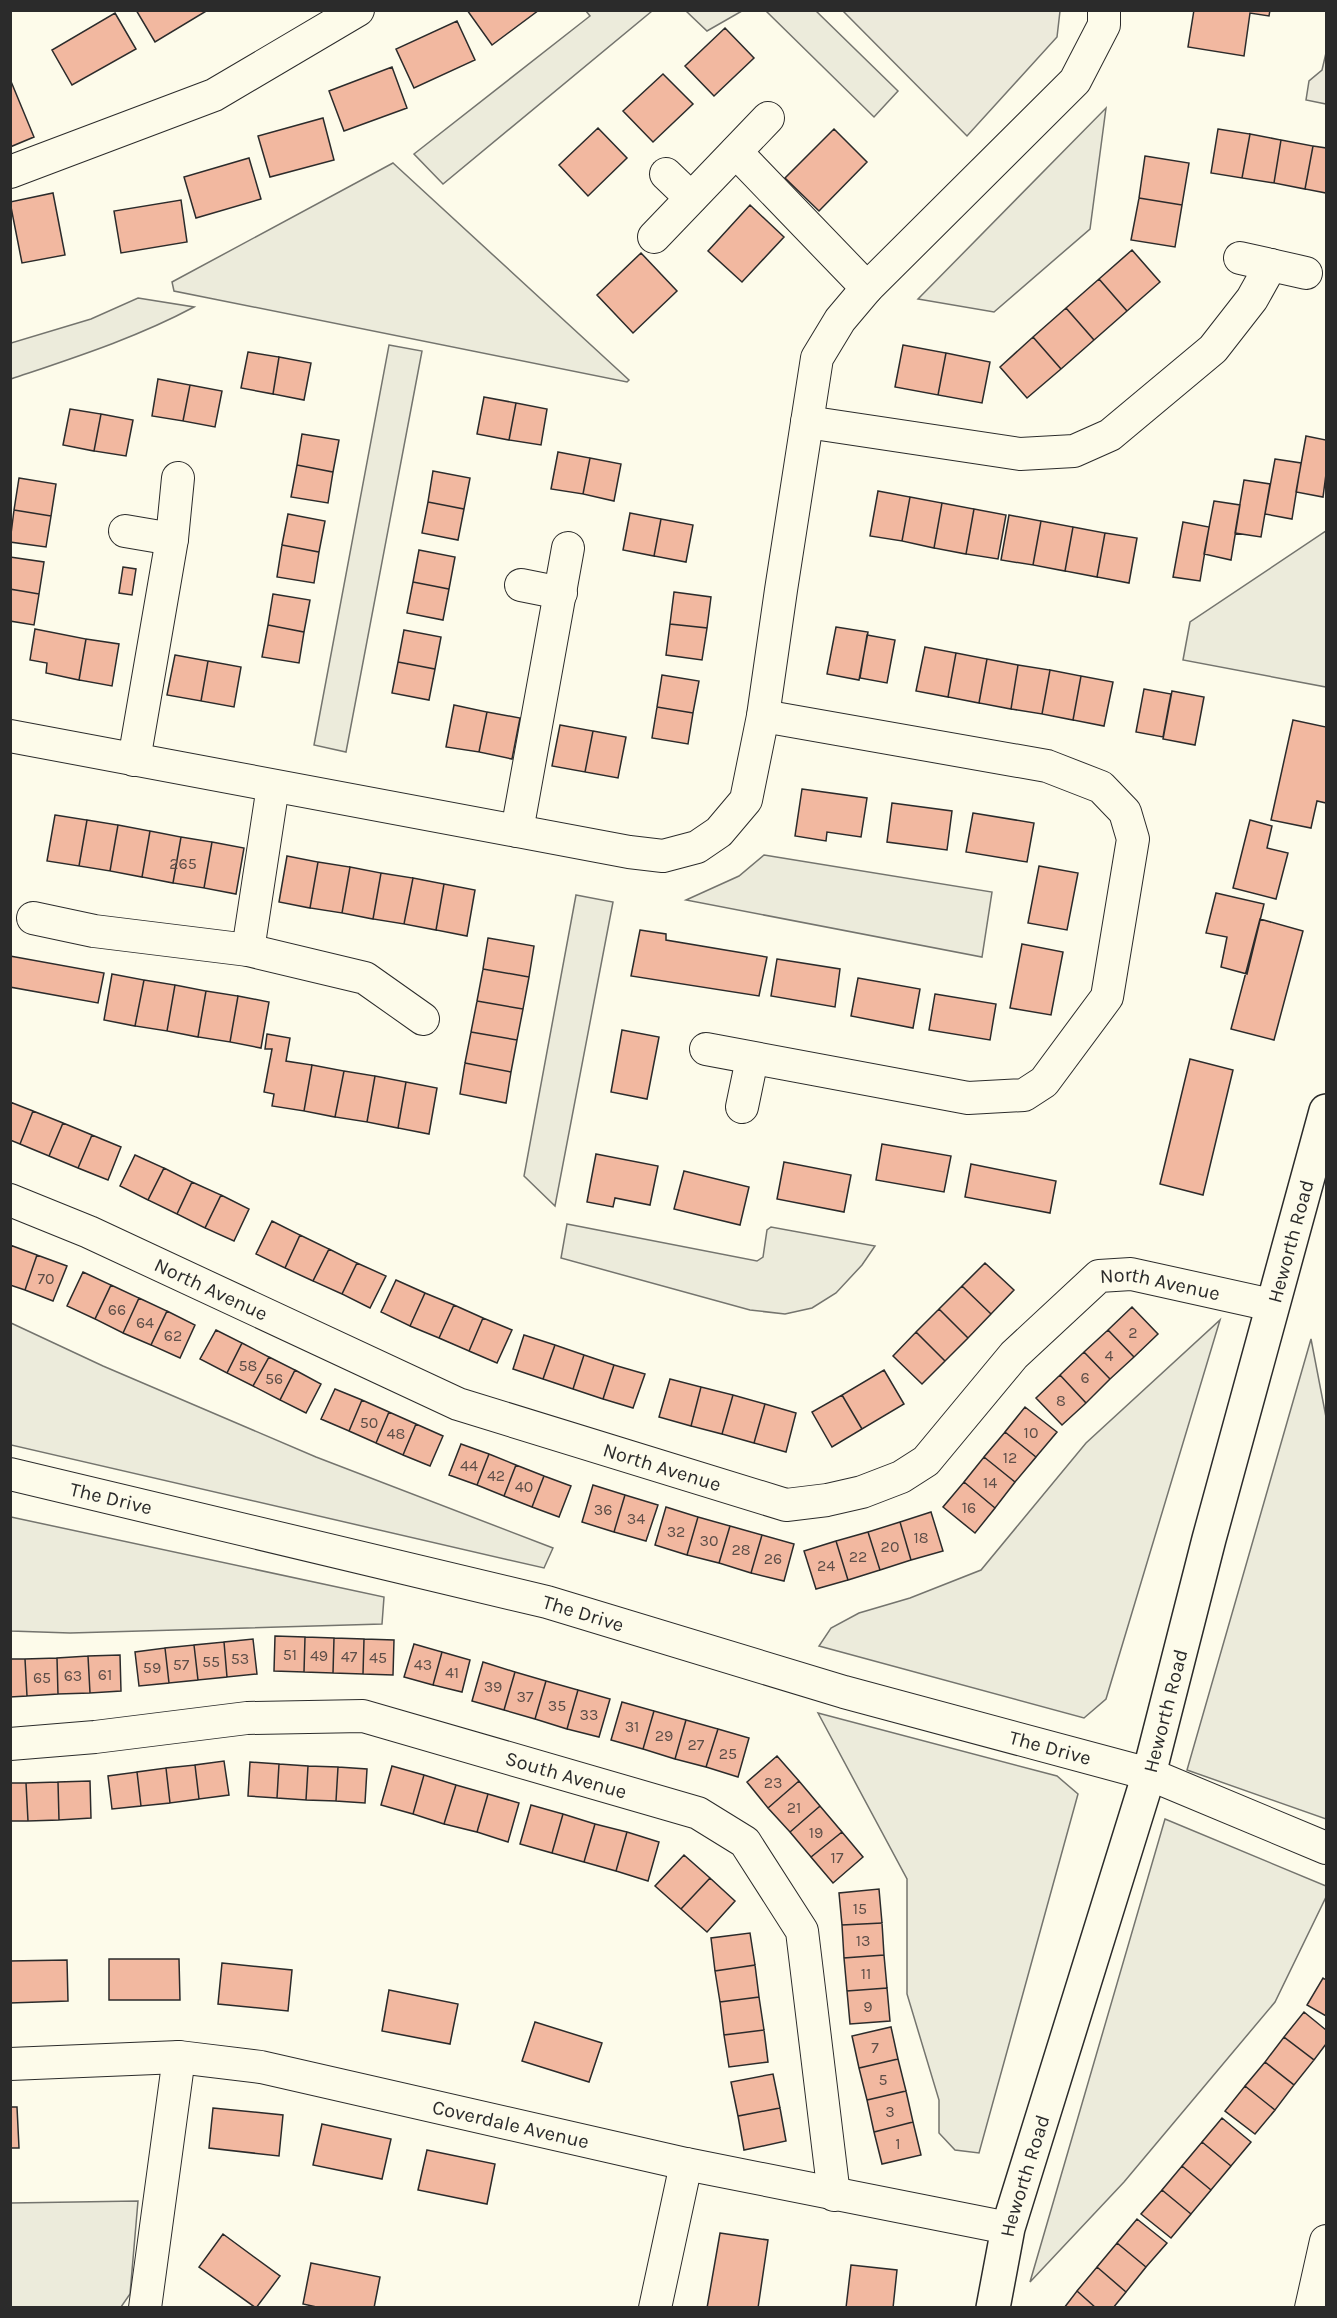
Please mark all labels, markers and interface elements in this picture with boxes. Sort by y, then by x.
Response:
house number: 265 [169,854,197,873]
street label: Heworth Road [1263,1177,1319,1306]
street label: North Avenue [151,1253,271,1326]
street label: North Avenue [1099,1263,1222,1305]
house number: 70 [37,1269,55,1288]
house number: 66 [108,1300,126,1319]
house number: 64 [136,1313,154,1332]
house number: 2 [1128,1323,1138,1342]
house number: 62 [164,1326,182,1345]
house number: 4 [1105,1346,1114,1365]
house number: 58 [239,1356,257,1375]
house number: 6 [1080,1368,1090,1387]
house number: 56 [265,1369,283,1388]
house number: 8 [1056,1391,1066,1410]
house number: 50 [360,1413,378,1432]
house number: 10 [1024,1423,1038,1442]
house number: 48 [387,1424,405,1443]
street label: North Avenue [600,1438,724,1496]
house number: 12 [1003,1448,1017,1467]
house number: 44 [460,1456,478,1475]
house number: 42 [487,1466,505,1485]
house number: 14 [983,1473,997,1492]
house number: 40 [515,1477,533,1496]
street label: The Drive [68,1478,155,1520]
house number: 16 [962,1498,976,1517]
house number: 36 [594,1500,612,1519]
house number: 34 [627,1509,645,1528]
house number: 32 [667,1522,685,1541]
house number: 18 [913,1528,929,1547]
house number: 30 [700,1531,718,1550]
house number: 20 [881,1537,899,1556]
house number: 28 [731,1540,751,1559]
house number: 22 [849,1547,867,1566]
house number: 26 [764,1549,782,1568]
house number: 24 [817,1556,835,1575]
street label: The Drive [540,1590,627,1637]
house number: 51 [283,1645,297,1664]
house number: 49 [310,1646,328,1665]
house number: 47 [341,1647,358,1666]
street label: Heworth Road [1139,1647,1192,1775]
house number: 45 [369,1648,387,1667]
house number: 53 [231,1649,249,1668]
house number: 55 [202,1652,220,1671]
house number: 57 [173,1655,190,1674]
house number: 43 [414,1655,432,1674]
house number: 59 [143,1658,161,1677]
house number: 41 [445,1663,459,1682]
house number: 61 [98,1665,112,1684]
house number: 63 [64,1666,82,1685]
house number: 65 [33,1668,51,1687]
house number: 39 [484,1677,502,1696]
house number: 37 [517,1687,534,1706]
house number: 35 [548,1696,566,1715]
house number: 33 [580,1705,598,1724]
house number: 31 [625,1717,639,1736]
house number: 29 [655,1726,673,1745]
street label: The Drive [1007,1726,1094,1770]
house number: 27 [688,1735,705,1754]
house number: 25 [719,1744,737,1763]
street label: South Avenue [503,1747,629,1804]
house number: 23 [764,1773,782,1792]
house number: 21 [787,1798,801,1817]
house number: 19 [809,1823,823,1842]
house number: 17 [831,1848,844,1867]
house number: 15 [853,1899,867,1918]
house number: 13 [856,1931,870,1950]
house number: 11 [861,1964,871,1983]
house number: 9 [863,1997,873,2016]
house number: 7 [871,2038,879,2057]
house number: 5 [878,2070,888,2089]
street label: Coverdale Avenue [430,2095,591,2154]
house number: 3 [885,2102,895,2121]
street label: Heworth Road [996,2112,1054,2239]
house number: 1 [895,2134,901,2153]

